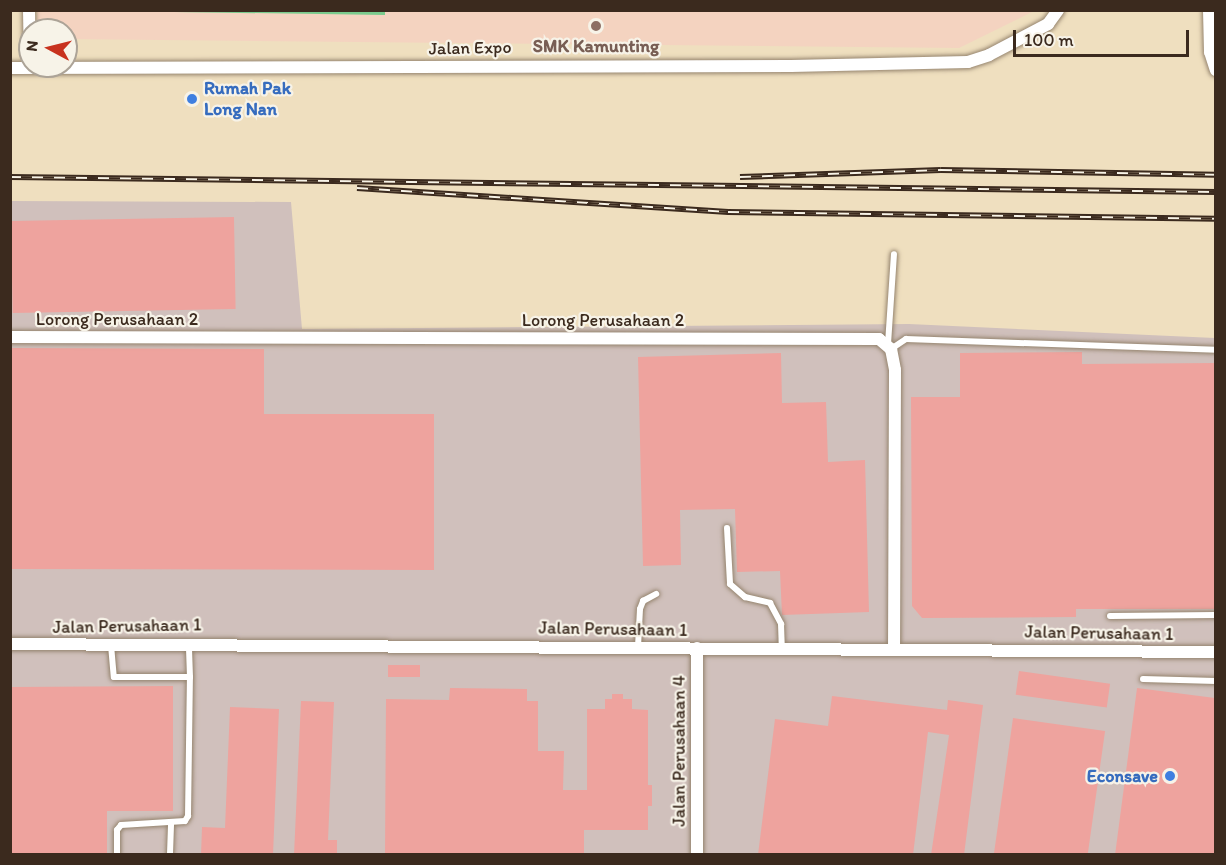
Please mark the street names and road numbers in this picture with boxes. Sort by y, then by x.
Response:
street label: Jalan Expo [429,36,511,60]
street label: Lorong Perusahaan 2 [36,308,198,330]
street label: Lorong Perusahaan 2 [522,309,684,331]
street label: Jalan Perusahaan 1 [53,614,201,638]
street label: Jalan Perusahaan 1 [539,617,687,641]
street label: Jalan Perusahaan 1 [1025,621,1173,645]
street label: Jalan Perusahaan 4 [668,676,690,826]

